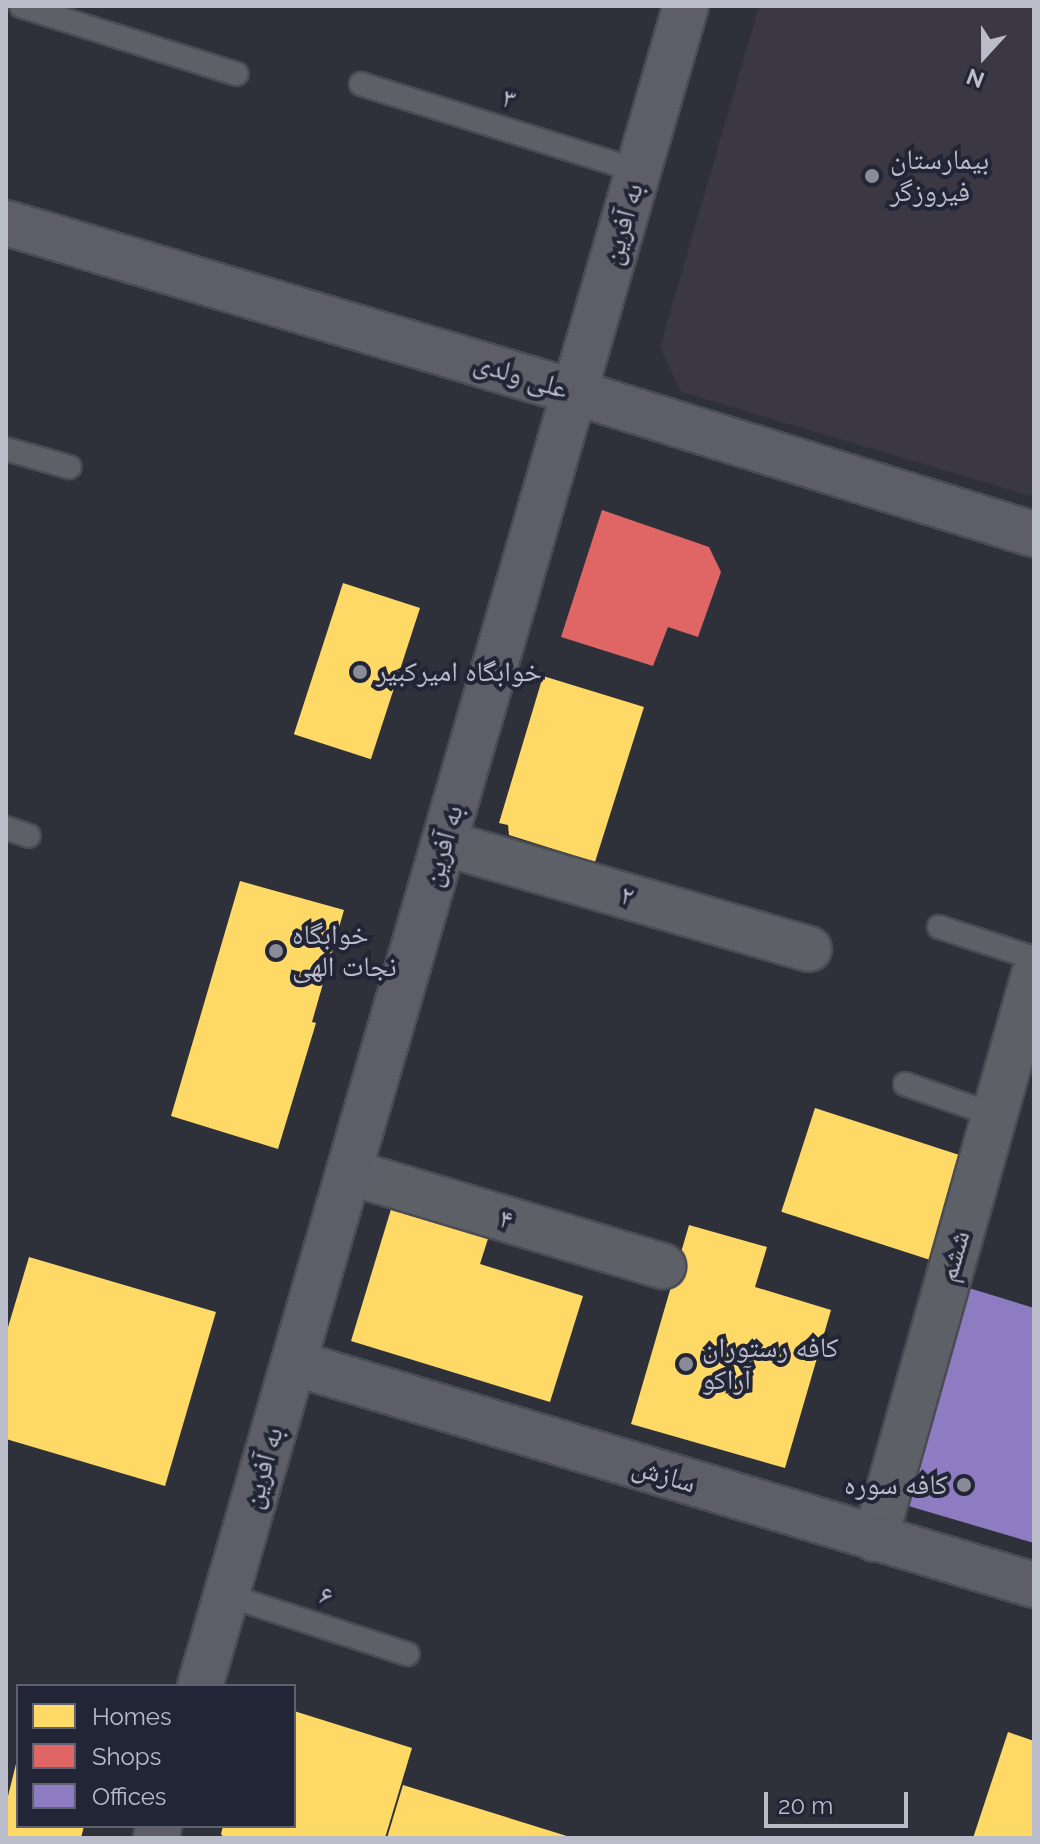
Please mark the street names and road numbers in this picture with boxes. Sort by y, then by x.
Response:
street label: ۳ [498,81,520,117]
street label: به آفرین [595,179,651,269]
street label: علی ولدی [470,346,572,406]
street label: به آفرین [415,801,471,891]
street label: ۲ [616,878,638,914]
street label: ۴ [495,1201,517,1237]
street label: ششم [931,1226,977,1286]
street label: به آفرین [235,1423,291,1513]
street label: سازش [628,1449,700,1501]
street label: ۶ [315,1578,337,1614]

